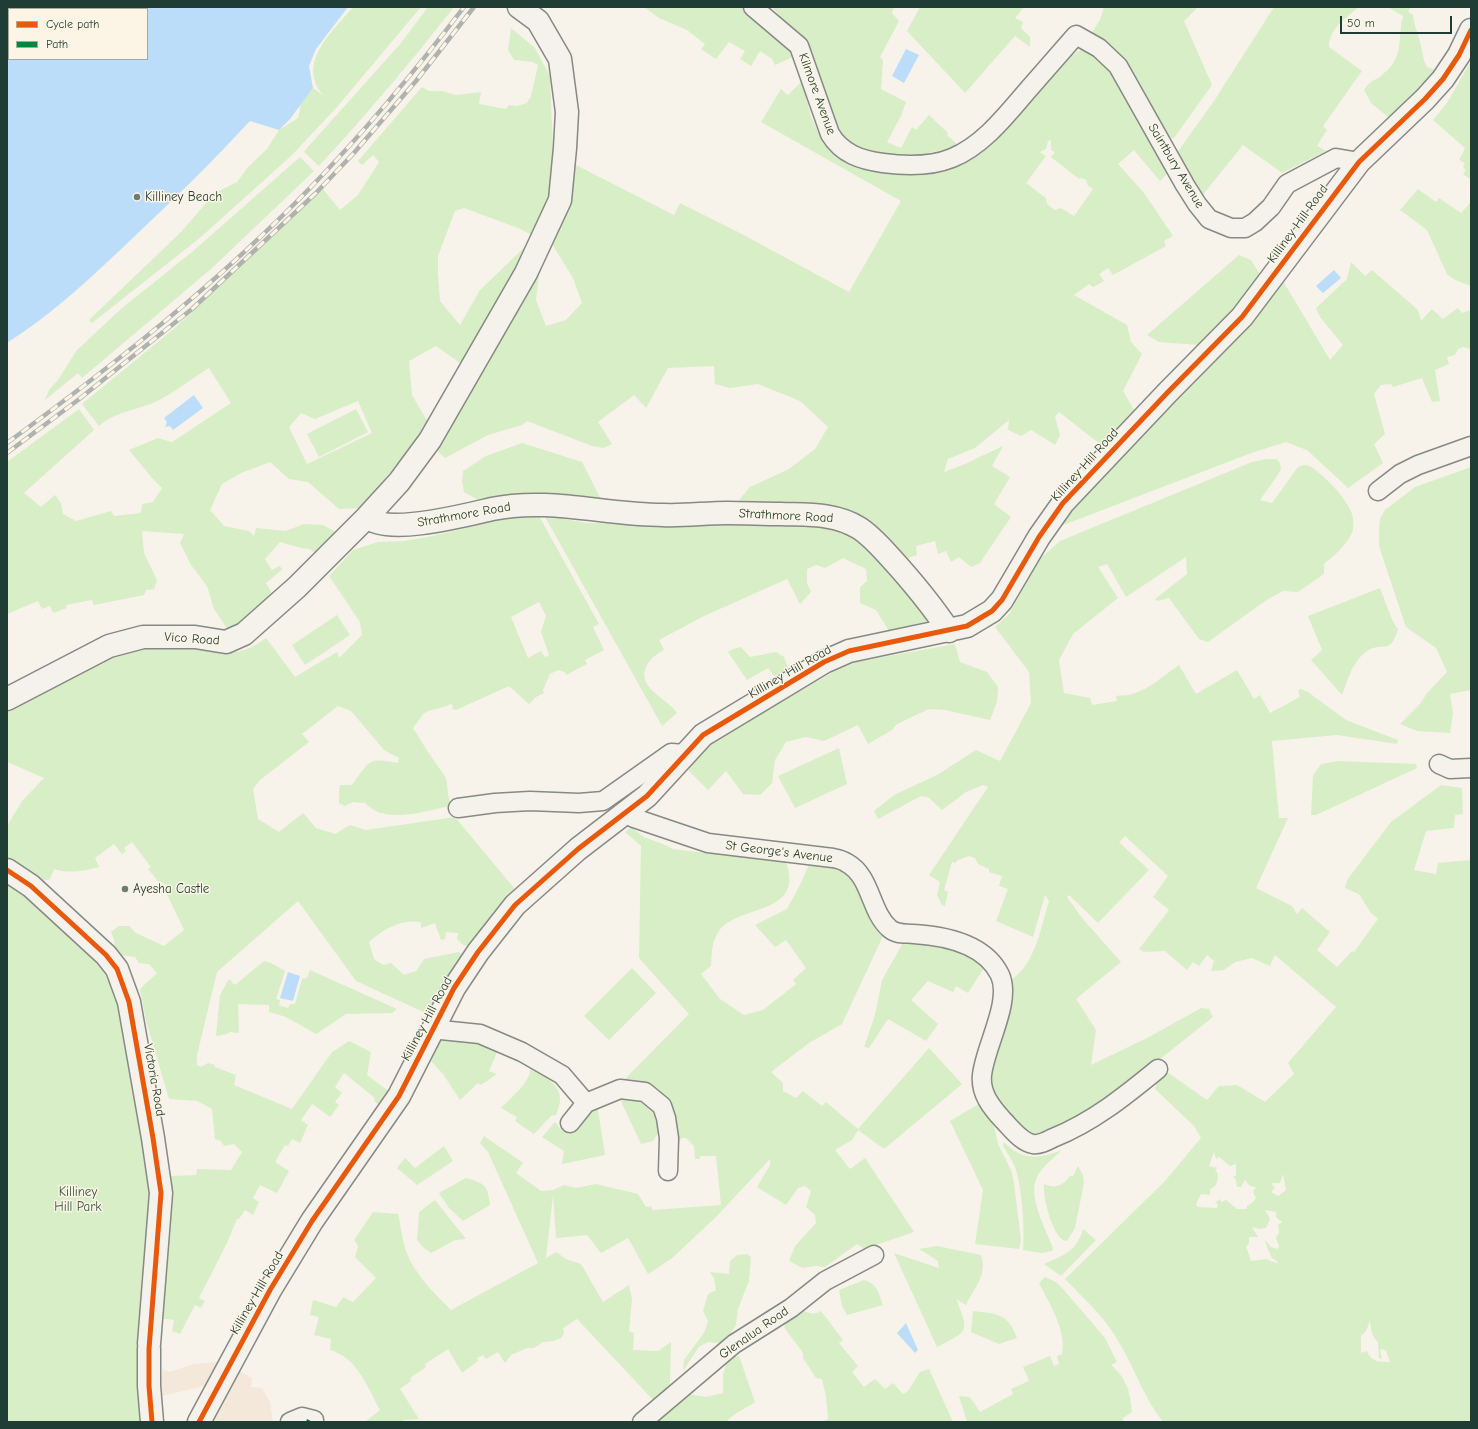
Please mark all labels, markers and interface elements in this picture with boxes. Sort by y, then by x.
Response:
legend [8,8,148,60]
scale bar [1342,8,1454,34]
text: 50 m [1347,16,1375,30]
text: Cycle path [46,17,99,31]
text: Path [46,37,68,51]
street label: Kilmore Avenue [795,51,839,137]
street label: Saintbury Avenue [1145,121,1207,211]
street label: Killiney Hill Road [1264,182,1332,266]
place label: Killiney Beach [145,189,222,205]
marker: Killiney Beach [132,192,142,202]
street label: Killiney Hill Road [1048,425,1122,505]
street label: Strathmore Road [416,499,512,531]
street label: Strathmore Road [738,506,834,526]
street label: Vico Road [164,629,220,649]
street label: Killiney Hill Road [746,642,834,702]
street label: St George's Avenue [724,838,834,866]
place label: Ayesha Castle [133,881,209,897]
marker: Ayesha Castle [120,884,130,894]
street label: Killiney Hill Road [398,974,456,1064]
street label: Victoria Road [140,1042,168,1118]
park label: Killiney Hill Park [54,1184,102,1215]
street label: Killiney Hill Road [227,1249,287,1337]
street label: Glenalua Road [716,1303,792,1363]

